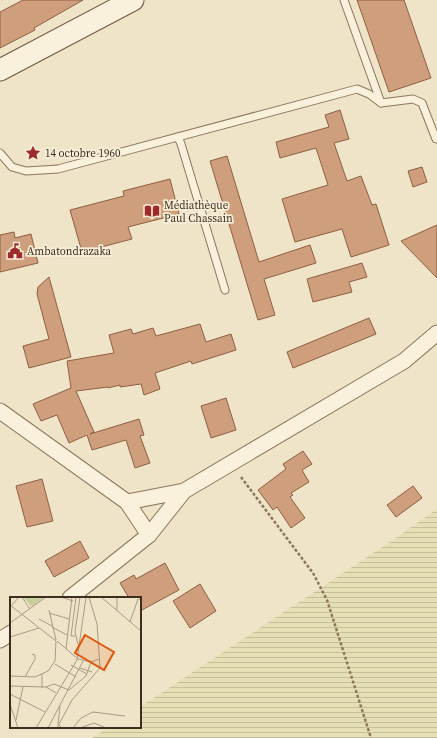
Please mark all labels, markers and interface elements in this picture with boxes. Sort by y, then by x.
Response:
place icon: 14 octobre 1960 [24,144,42,162]
place label: 14 octobre 1960 [45,146,121,161]
place label: Médiathèque Paul Chassain [164,198,233,226]
library icon: Médiathèque Paul Chassain [143,202,161,220]
public building icon: Ambatondrazaka [6,242,24,260]
place label: Ambatondrazaka [27,244,111,259]
inset map [10,597,141,728]

